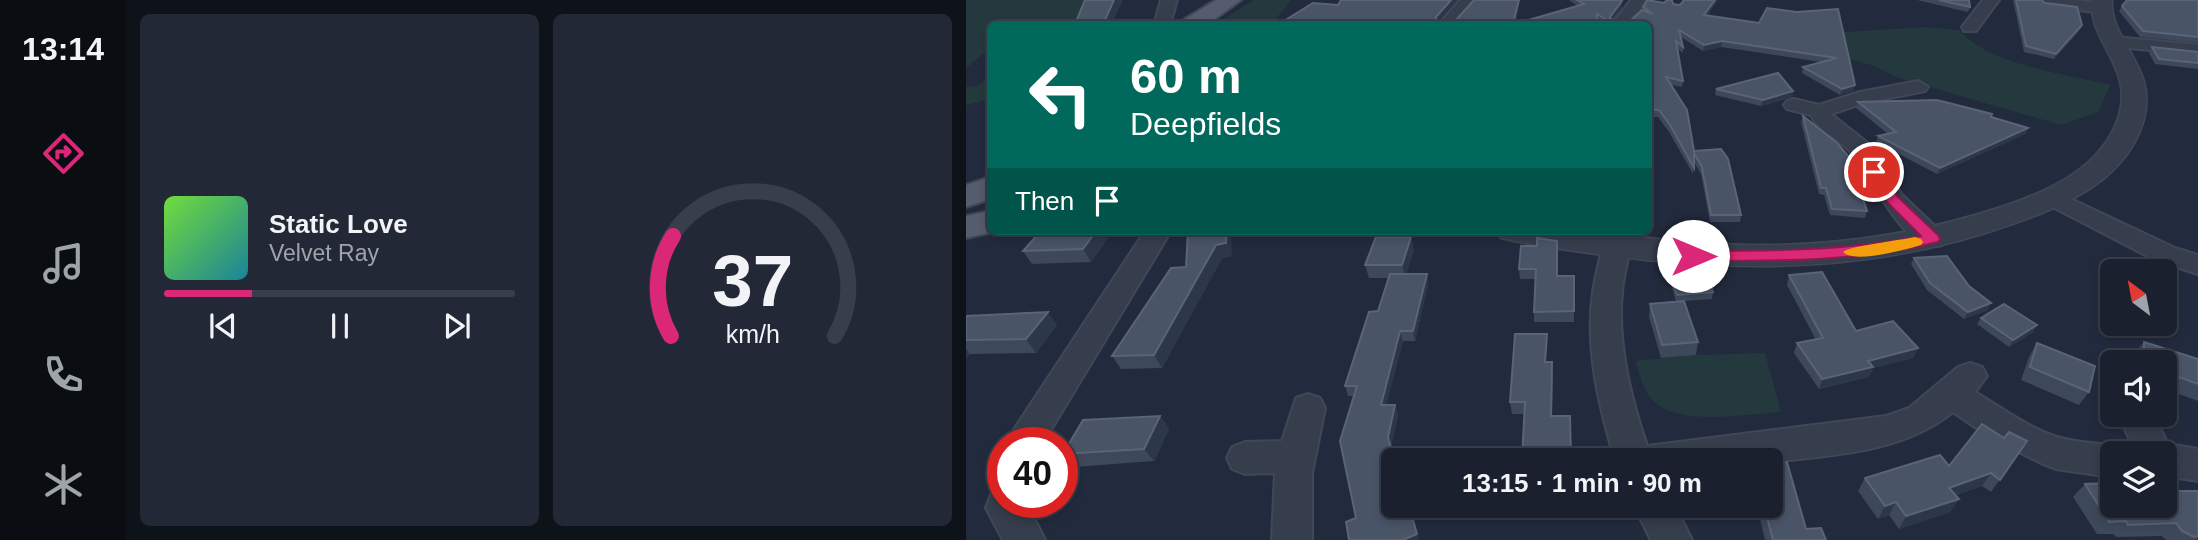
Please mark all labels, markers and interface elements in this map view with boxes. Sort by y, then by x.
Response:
text: 13:14 [22,31,104,67]
icon: left [1015,49,1106,140]
text: 60 m [1130,49,1242,103]
text: Deepfields [1130,106,1281,142]
icon: directions [39,129,88,178]
pin [1844,142,1904,202]
icon: arrive [1855,153,1893,191]
icon: arrive [1088,182,1126,220]
text: Then [1015,186,1074,216]
text: Static Love [269,209,408,239]
position arrow [1656,219,1730,293]
icon: music [39,239,88,288]
text: Velvet Ray [269,240,379,266]
text: 37 [712,240,793,321]
north arrow [2100,259,2177,336]
map controls [2100,259,2177,518]
icon: previous [204,307,242,345]
icon: pause [321,307,359,345]
icon: next [438,307,476,345]
text: km/h [725,320,780,348]
icon: phone [39,350,88,399]
button: sound [2100,350,2177,427]
speed limit sign: 40 [987,427,1078,518]
button: layers [2100,441,2177,518]
icon: climate [39,460,88,509]
text: 13:15 · 1 min · 90 m [1462,468,1702,498]

